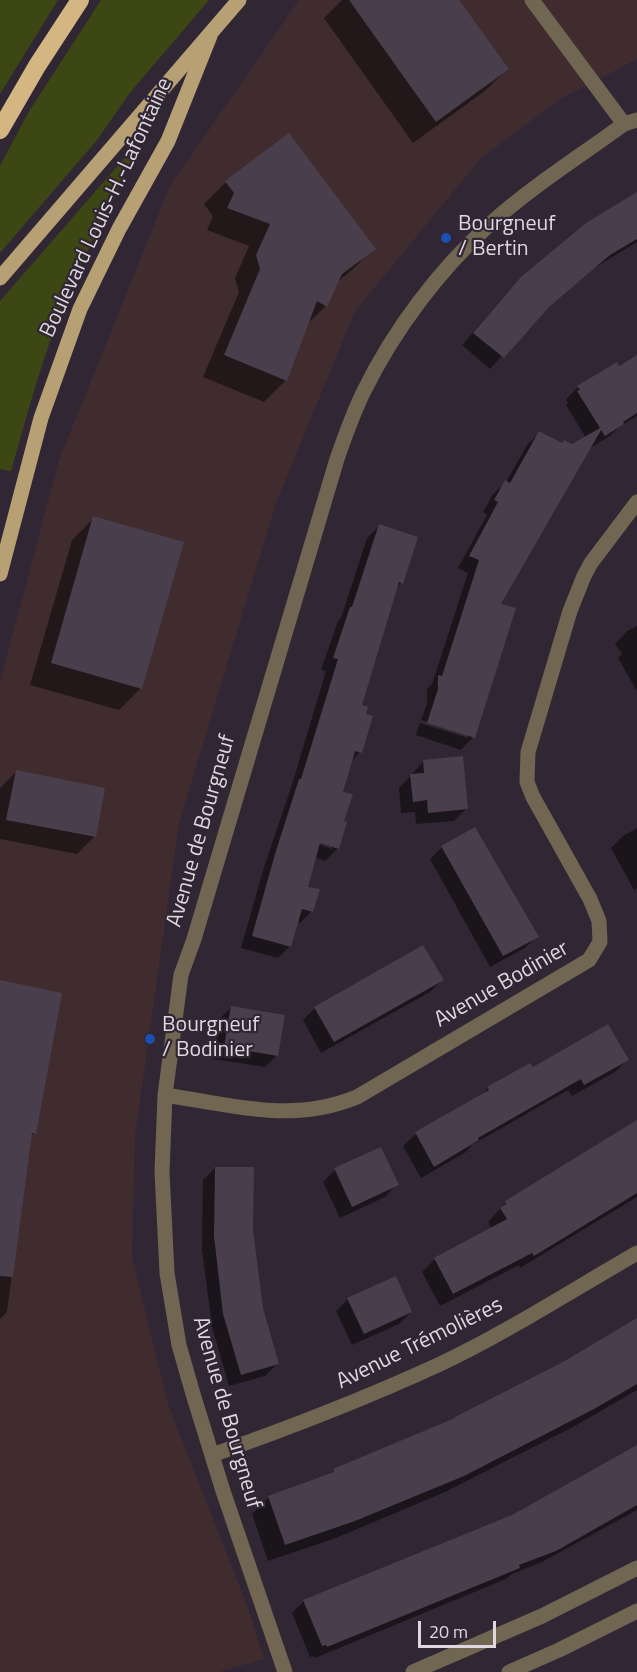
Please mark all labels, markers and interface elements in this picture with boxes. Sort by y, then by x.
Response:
street label: Boulevard Louis-H.-Lafontaine [35,74,179,342]
place label: Bourgneuf / Bertin [458,212,556,264]
marker: Bourgneuf / Bertin [439,231,453,245]
street label: Avenue de Bourgneuf [162,732,242,930]
street label: Avenue Bodinier [430,936,574,1034]
place label: Bourgneuf / Bodinier [162,1013,260,1064]
marker: Bourgneuf / Bodinier [143,1032,157,1046]
street label: Avenue Trémolières [333,1292,507,1396]
street label: Avenue de Bourgneuf [186,1314,266,1512]
scale bar [421,1609,499,1647]
text: 20 m [429,1618,468,1645]

